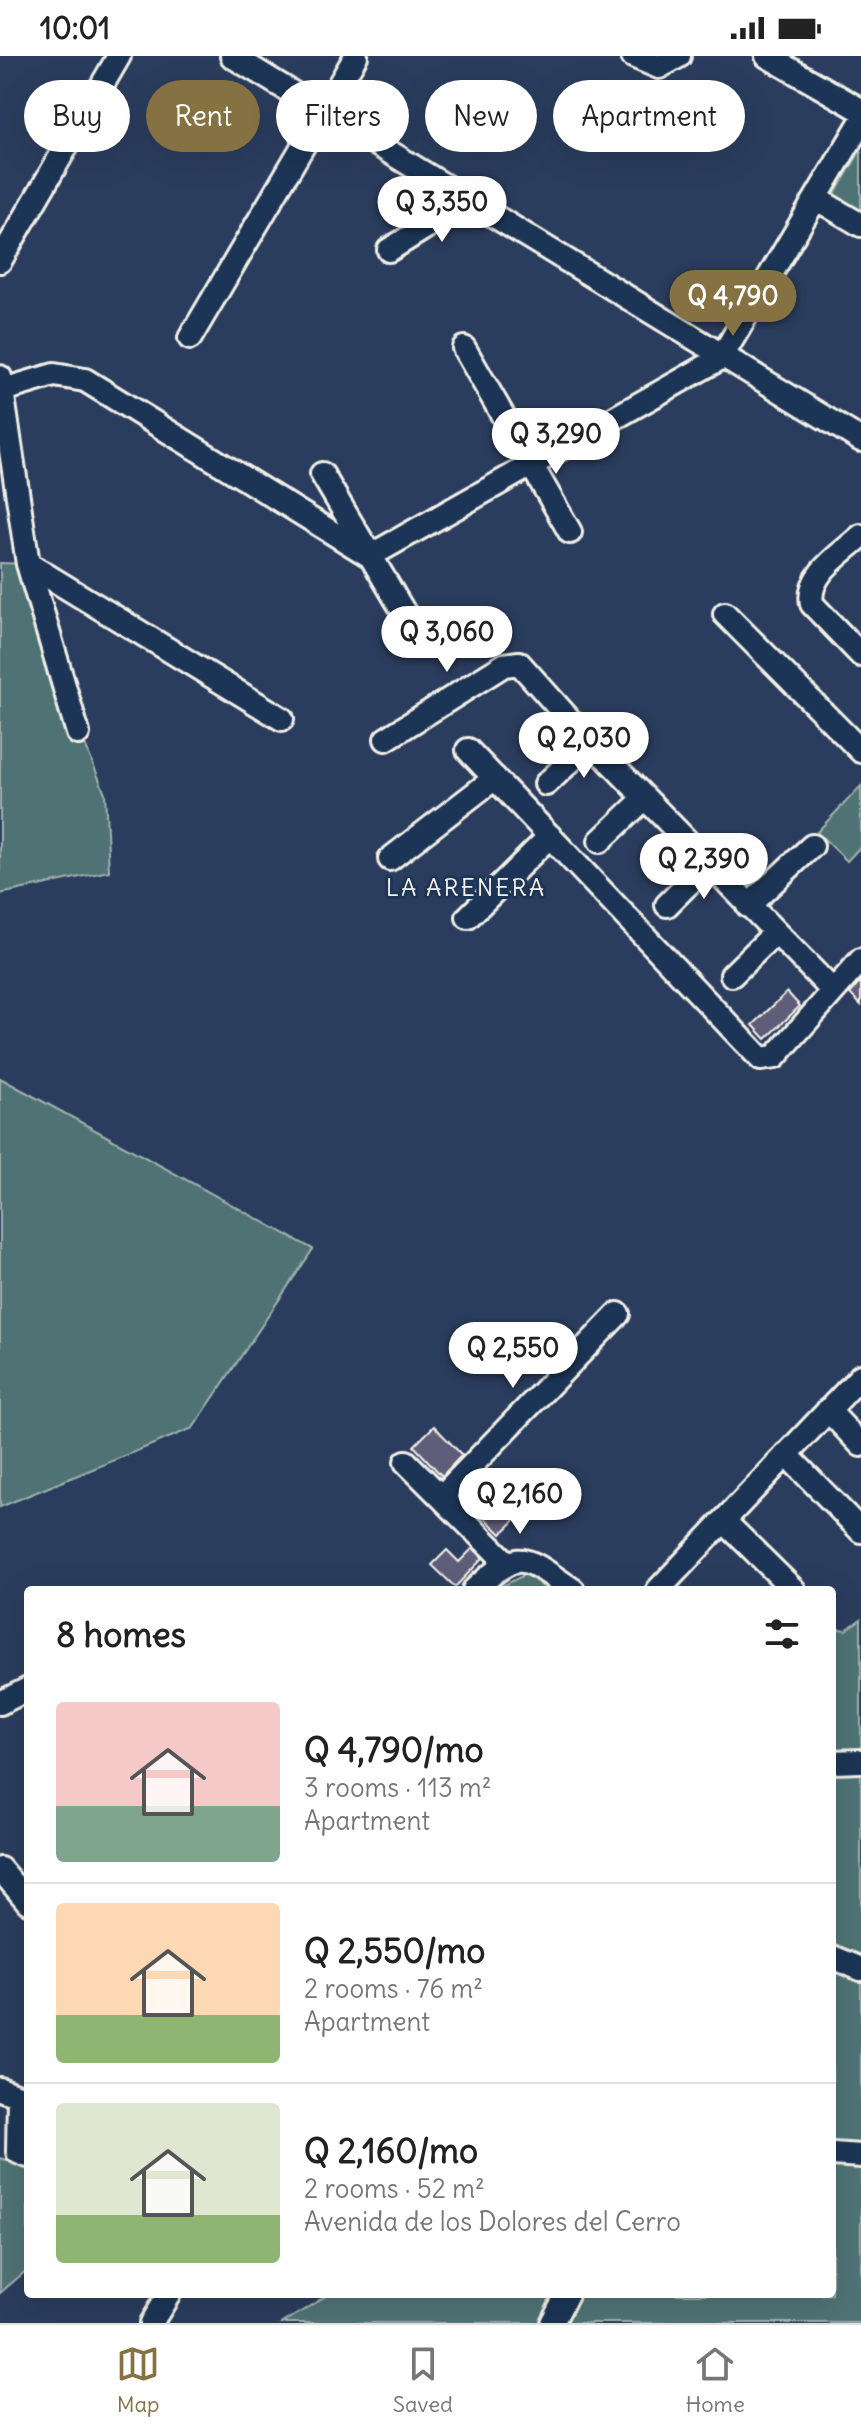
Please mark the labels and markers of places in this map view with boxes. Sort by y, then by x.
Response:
pin: Q 3,350 [368,176,516,244]
pin: Q 4,790 [659,270,807,338]
pin: Q 3,290 [482,408,630,476]
pin: Q 3,060 [373,606,521,674]
pin: Q 2,030 [510,712,658,780]
pin: Q 2,390 [630,833,778,901]
pin: Q 2,550 [439,1322,587,1390]
pin: Q 2,160 [446,1468,594,1536]

